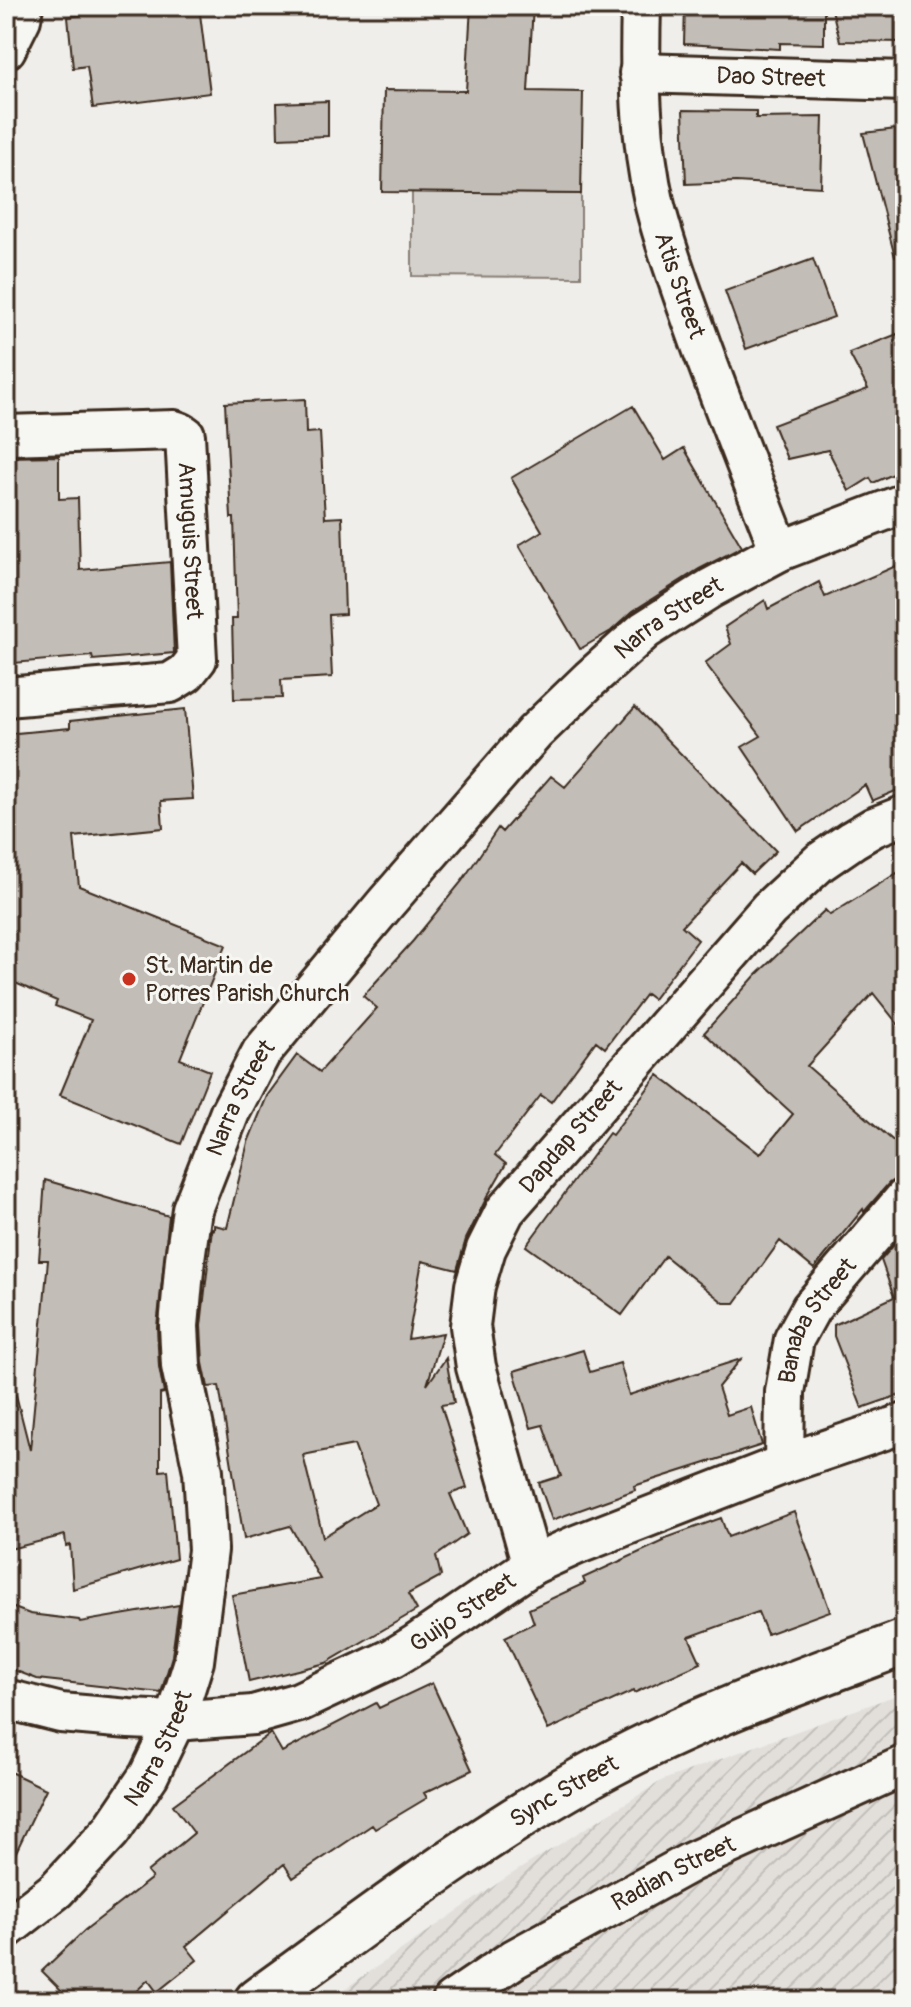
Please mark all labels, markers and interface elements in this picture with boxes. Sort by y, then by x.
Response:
street label: Dao Street [716,61,826,93]
street label: Atis Street [648,228,712,342]
street label: Amuguis Street [172,461,209,621]
street label: Narra Street [608,570,728,665]
place label: St. Martin de Porres Parish Church [145,951,349,1008]
marker: St. Martin de Porres Parish Church [120,970,138,988]
street label: Narra Street [200,1033,281,1160]
street label: Dapdap Street [513,1073,628,1199]
street label: Banaba Street [772,1251,862,1386]
street label: Guijo Street [404,1566,521,1659]
street label: Narra Street [117,1686,198,1812]
street label: Sync Street [504,1748,623,1834]
street label: Radian Street [606,1829,740,1917]

